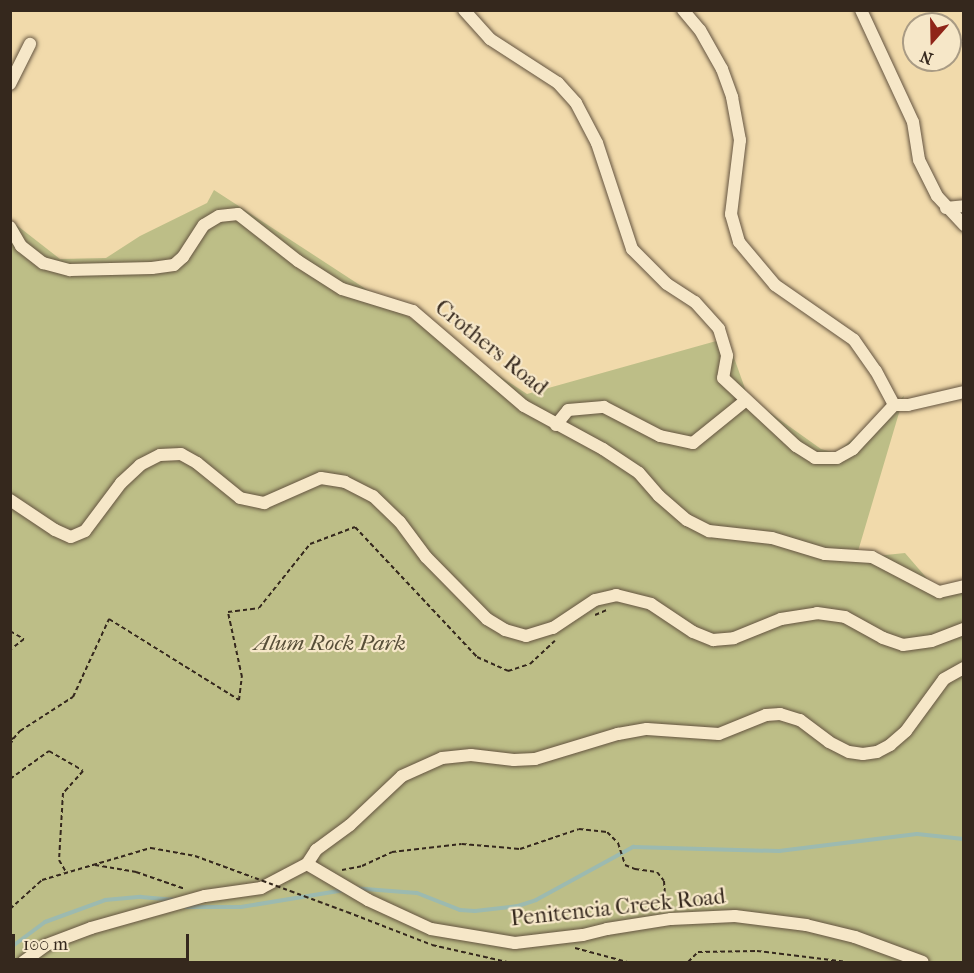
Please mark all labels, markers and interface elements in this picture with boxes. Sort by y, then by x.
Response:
north arrow [902,12,962,72]
text: N [917,47,935,69]
street label: Crothers Road [429,295,553,401]
park label: Alum Rock Park [254,631,406,657]
street label: Penitencia Creek Road [509,884,727,932]
scale bar [15,922,192,960]
text: 100 m [23,934,68,955]

